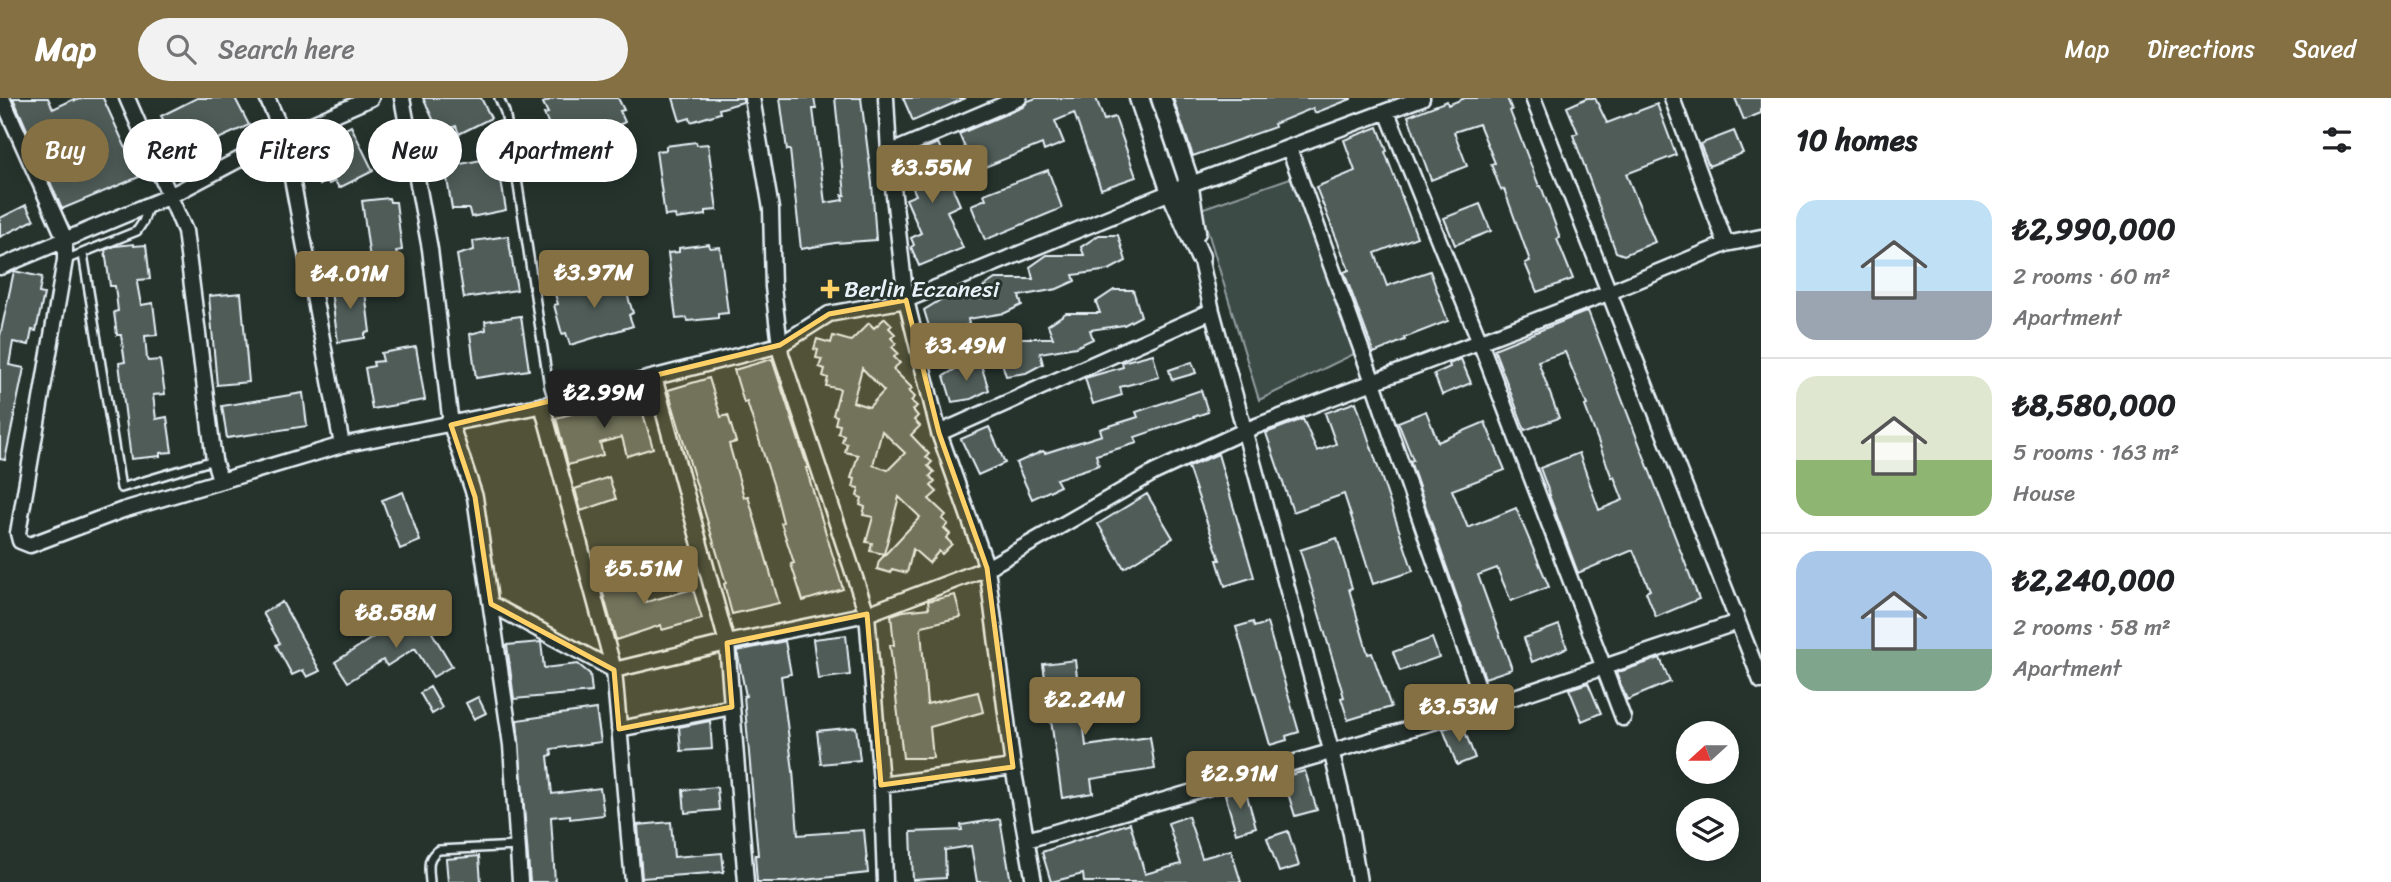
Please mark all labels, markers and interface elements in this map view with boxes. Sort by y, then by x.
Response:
search box [138,18,628,81]
text: Map [35,20,96,78]
text: Search here [218,26,355,72]
text: Map [2065,28,2109,70]
text: Directions [2147,28,2255,70]
text: Saved [2293,28,2356,70]
icon: search [162,30,200,68]
text: 10 homes [1796,113,1917,167]
chip: Buy [21,119,109,182]
chip: Rent [123,119,222,182]
chip: Filters [236,119,354,182]
chip: New [368,119,462,182]
chip: Apartment [476,119,637,182]
icon: filters [2318,121,2356,159]
pin: ₺3.55M [875,146,989,205]
text: ₺3.55M [892,147,972,188]
text: ₺2,990,000 [2013,202,2176,256]
icon: home [1852,228,1936,312]
pin: ₺3.97M [537,250,651,310]
pin: ₺4.01M [293,252,407,311]
text: ₺3.97M [555,252,633,293]
text: ₺4.01M [311,253,389,294]
text: 2 rooms · 60 m² [2013,256,2171,297]
place label: Berlin Eczanesi [844,269,1000,310]
marker: Berlin Eczanesi [822,281,838,297]
text: Apartment [2013,297,2122,338]
pin: ₺3.49M [909,324,1023,383]
text: ₺3.49M [926,325,1006,366]
pin: ₺2.99M [547,370,661,430]
text: ₺2.99M [564,372,644,413]
text: ₺8,580,000 [2013,378,2176,432]
icon: home [1852,404,1936,488]
text: 5 rooms · 163 m² [2013,432,2179,473]
text: House [2013,473,2075,514]
pin: ₺5.51M [587,546,701,606]
text: ₺5.51M [606,548,682,589]
text: ₺2,240,000 [2013,553,2175,607]
icon: home [1852,579,1936,663]
pin: ₺8.58M [339,590,453,650]
text: ₺8.58M [356,592,436,633]
text: 2 rooms · 58 m² [2013,607,2171,648]
text: Apartment [2013,648,2122,689]
pin: ₺2.24M [1028,678,1142,737]
text: ₺2.24M [1045,679,1125,720]
pin: ₺3.53M [1402,684,1516,744]
text: ₺3.53M [1420,686,1498,727]
north arrow [1676,721,1740,784]
map controls [1676,721,1739,861]
pin: ₺2.91M [1183,752,1297,811]
text: ₺2.91M [1202,753,1278,794]
button: layers [1676,798,1739,861]

